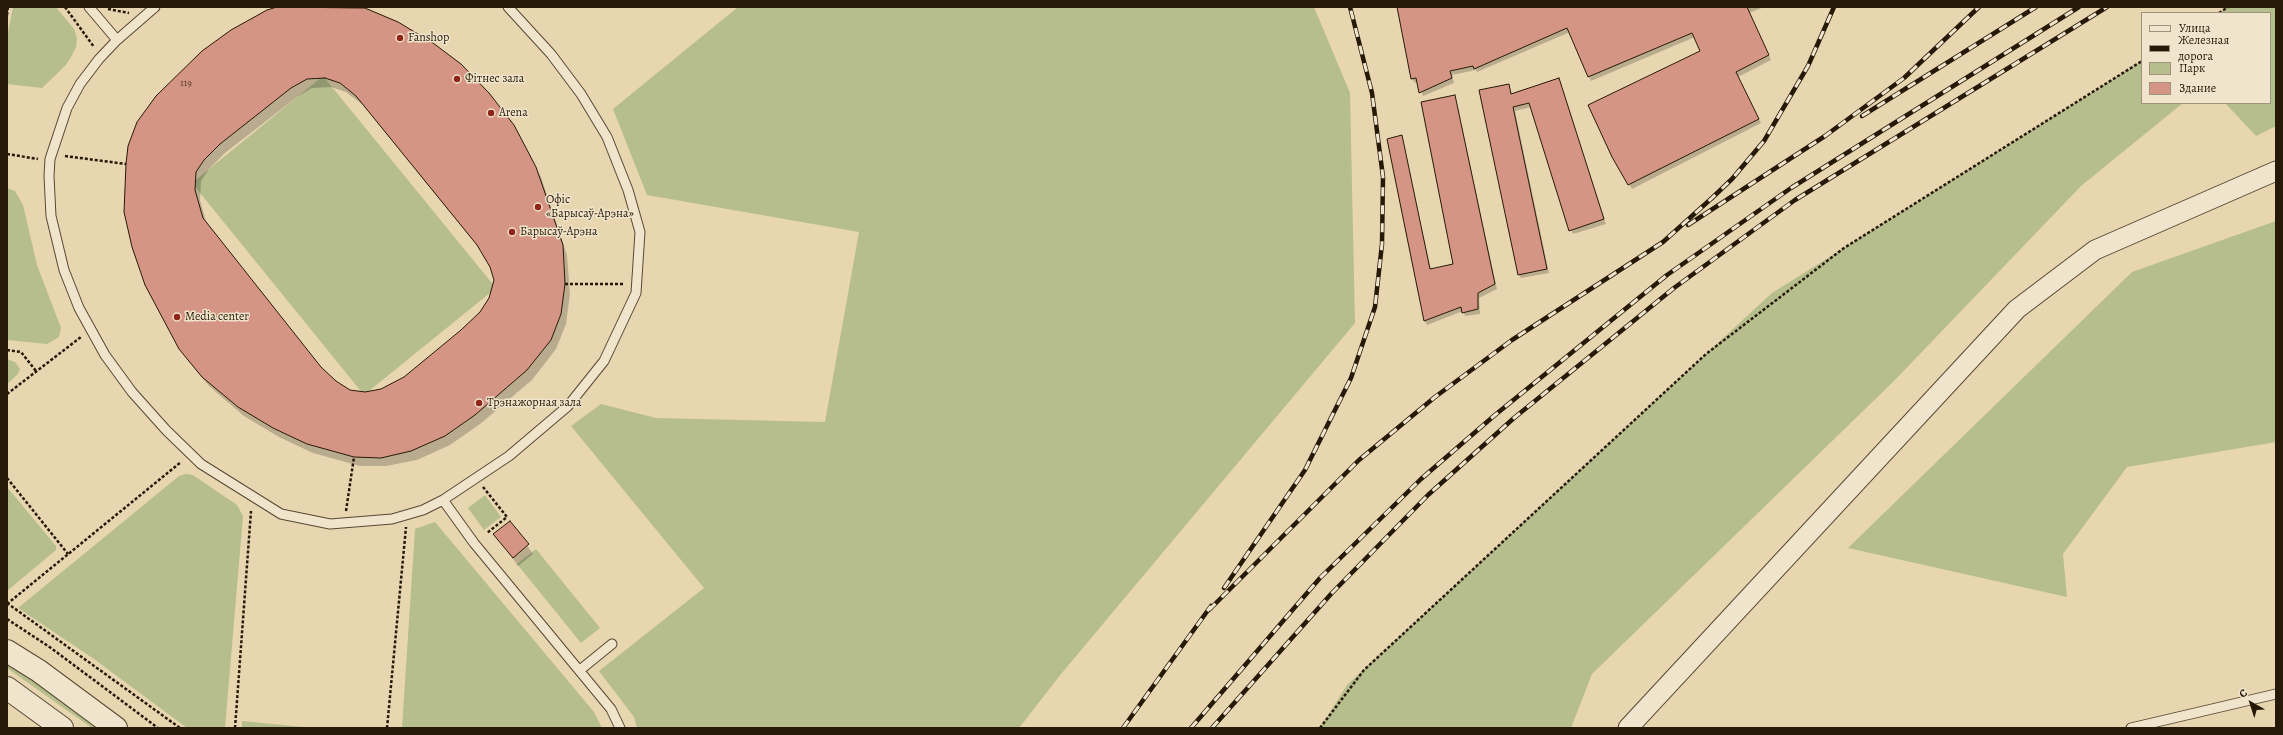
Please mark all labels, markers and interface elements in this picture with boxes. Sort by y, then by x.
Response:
legend [2141,12,2271,104]
text: Улица [2179,20,2210,36]
place label: Fanshop [408,31,449,45]
text: Железная дорога [2178,32,2229,64]
marker: Fanshop [395,33,405,43]
text: Парк [2179,60,2205,76]
place label: Фітнес зала [465,72,524,86]
marker: Фітнес зала [452,74,462,84]
house number: 119 [180,78,192,90]
text: Здание [2179,80,2216,96]
place label: Arena [499,106,528,120]
marker: Arena [486,108,496,118]
place label: Офіс «Барысаў-Арэна» [546,193,634,221]
marker: Офіс «Барысаў-Арэна» [533,202,543,212]
place label: Барысаў-Арэна [520,225,598,239]
marker: Барысаў-Арэна [507,227,517,237]
place label: Media center [185,310,249,324]
marker: Media center [172,312,182,322]
place label: Трэнажорная зала [487,396,582,410]
marker: Трэнажорная зала [474,398,484,408]
north arrow [2231,683,2271,723]
text: С [2236,685,2250,701]

